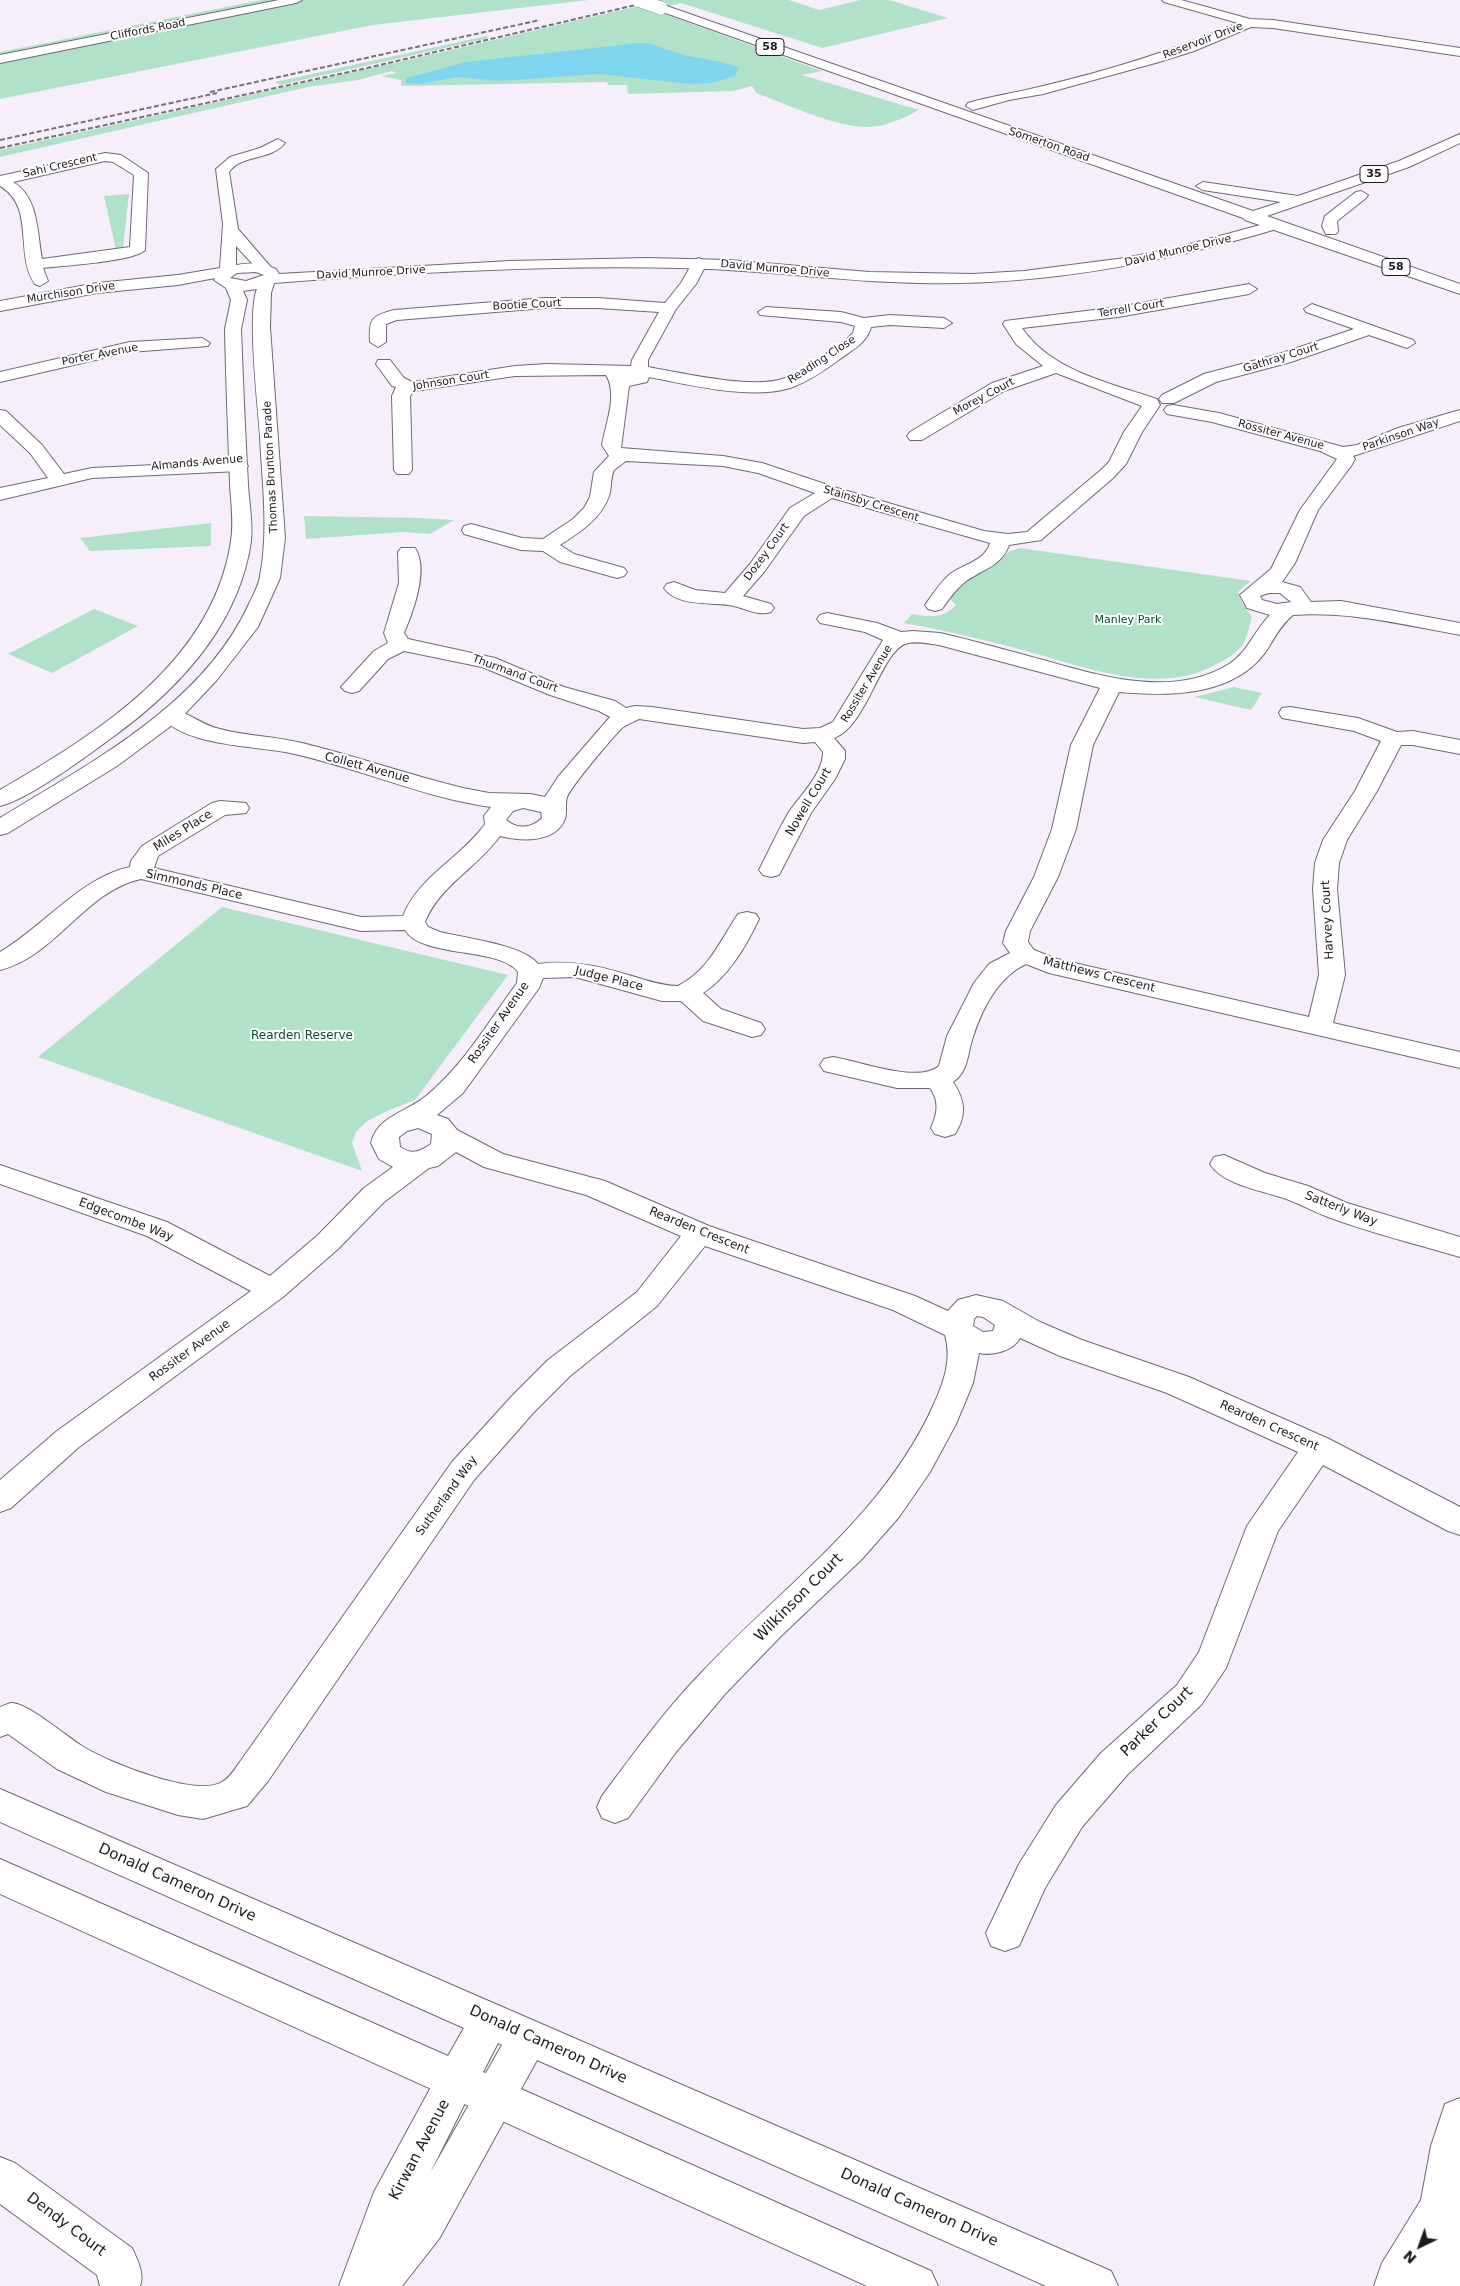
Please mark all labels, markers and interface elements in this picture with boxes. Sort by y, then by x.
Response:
street label: Cliffords Road [109,16,187,44]
street label: Reservoir Drive [1161,20,1245,62]
road number: 58 [756,38,784,56]
street label: Somerton Road [1007,125,1091,165]
street label: Sahi Crescent [22,151,98,181]
road number: 35 [1360,165,1388,182]
street label: David Munroe Drive [1123,232,1233,270]
street label: David Munroe Drive [720,258,830,280]
road number: 58 [1382,258,1410,276]
street label: David Munroe Drive [316,264,426,282]
street label: Murchison Drive [26,280,116,306]
street label: Bootie Court [492,297,562,313]
street label: Terrell Court [1097,297,1165,321]
street label: Reading Close [786,333,858,387]
street label: Gathray Court [1242,340,1320,376]
street label: Porter Avenue [61,341,139,369]
street label: Johnson Court [412,368,490,394]
street label: Morey Court [951,375,1017,419]
street label: Thomas Brunton Parade [261,400,281,534]
street label: Parkinson Way [1361,416,1441,454]
street label: Rossiter Avenue [1237,417,1325,453]
street label: Almands Avenue [151,452,243,474]
street label: Stainsby Crescent [822,483,920,525]
street label: Dozey Court [742,521,792,583]
park label: Manley Park [1095,613,1161,627]
street label: Rossiter Avenue [839,643,895,725]
street label: Thurmand Court [470,652,560,696]
street label: Collett Avenue [323,750,411,786]
street label: Nowell Court [783,765,835,839]
street label: Miles Place [151,807,215,855]
street label: Simmonds Place [144,867,244,903]
street label: Harvey Court [1319,880,1337,960]
street label: Matthews Crescent [1041,954,1157,996]
street label: Judge Place [574,964,644,994]
street label: Rossiter Avenue [465,979,533,1067]
park label: Rearden Reserve [251,1029,353,1043]
street label: Satterly Way [1303,1189,1379,1229]
street label: Edgecombe Way [77,1195,175,1245]
street label: Rearden Crescent [647,1204,751,1258]
street label: Rossiter Avenue [147,1317,233,1385]
street label: Rearden Crescent [1217,1398,1321,1454]
street label: Sutherland Way [413,1453,481,1539]
street label: Wilkinson Court [751,1550,847,1646]
street label: Parker Court [1117,1683,1197,1761]
street label: Donald Cameron Drive [95,1840,259,1926]
street label: Donald Cameron Drive [466,2002,630,2088]
street label: Kirwan Avenue [386,2096,454,2204]
street label: Donald Cameron Drive [837,2165,1001,2251]
street label: Dendy Court [23,2189,109,2261]
north arrow [1395,2221,1445,2271]
text: N [1400,2247,1420,2267]

